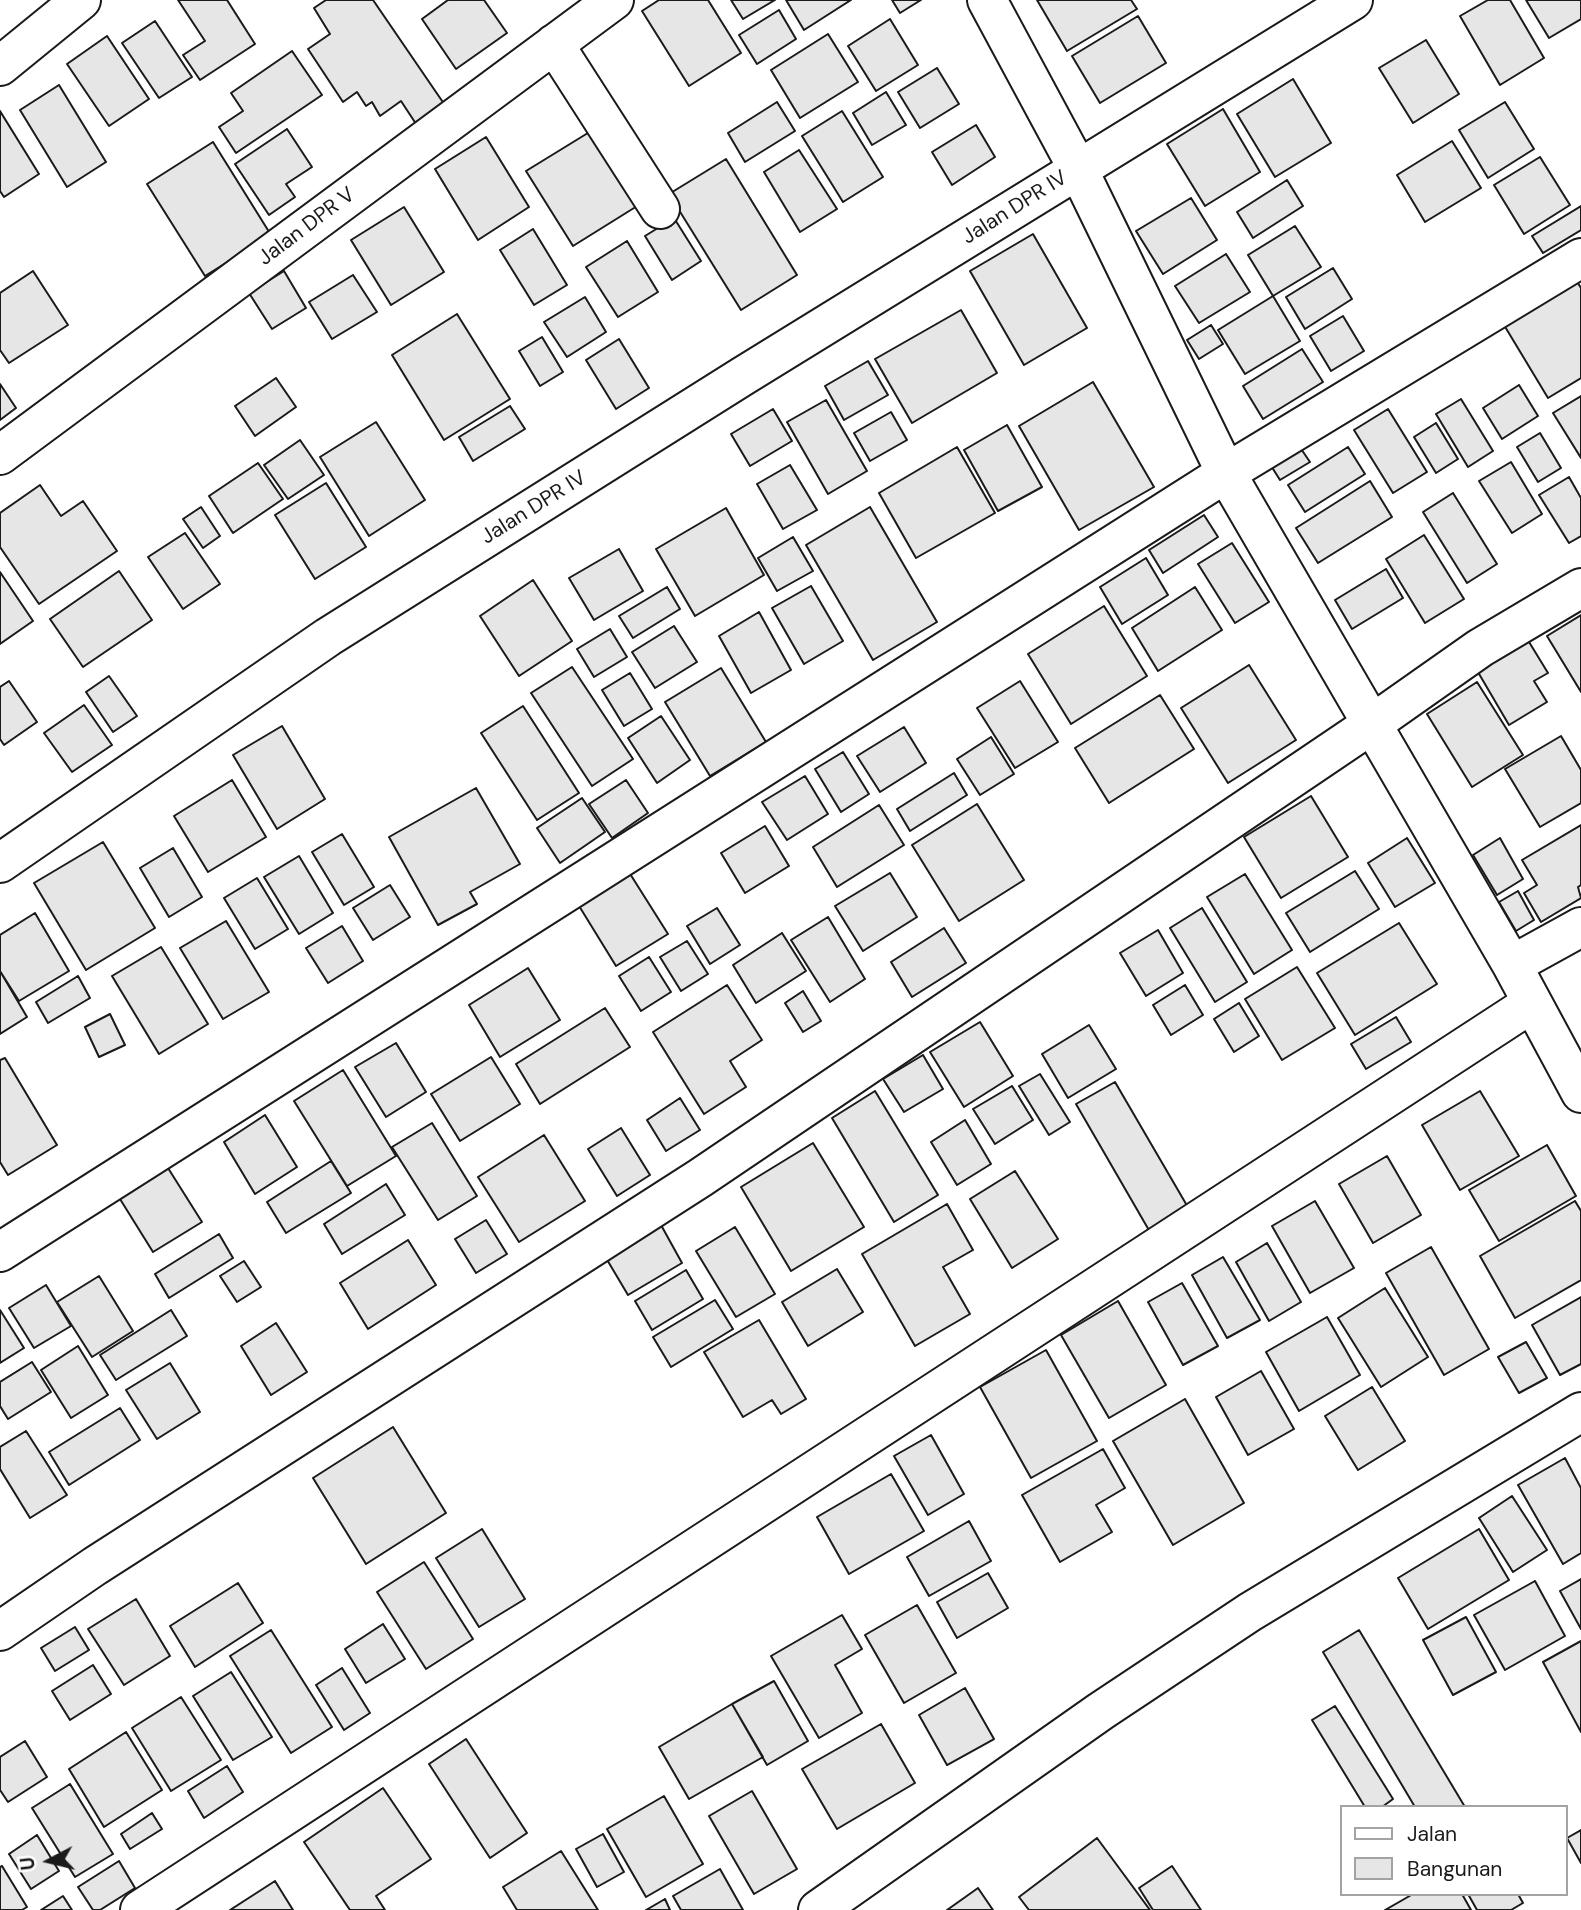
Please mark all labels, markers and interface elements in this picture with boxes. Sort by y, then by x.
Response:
street label: Jalan DPR IV [958,166,1072,250]
street label: Jalan DPR V [254,183,360,271]
street label: Jalan DPR IV [477,466,591,550]
legend [1340,1805,1567,1896]
text: Jalan [1407,1820,1457,1848]
north arrow [14,1826,84,1896]
text: Bangunan [1407,1855,1502,1883]
text: U [14,1856,41,1872]

